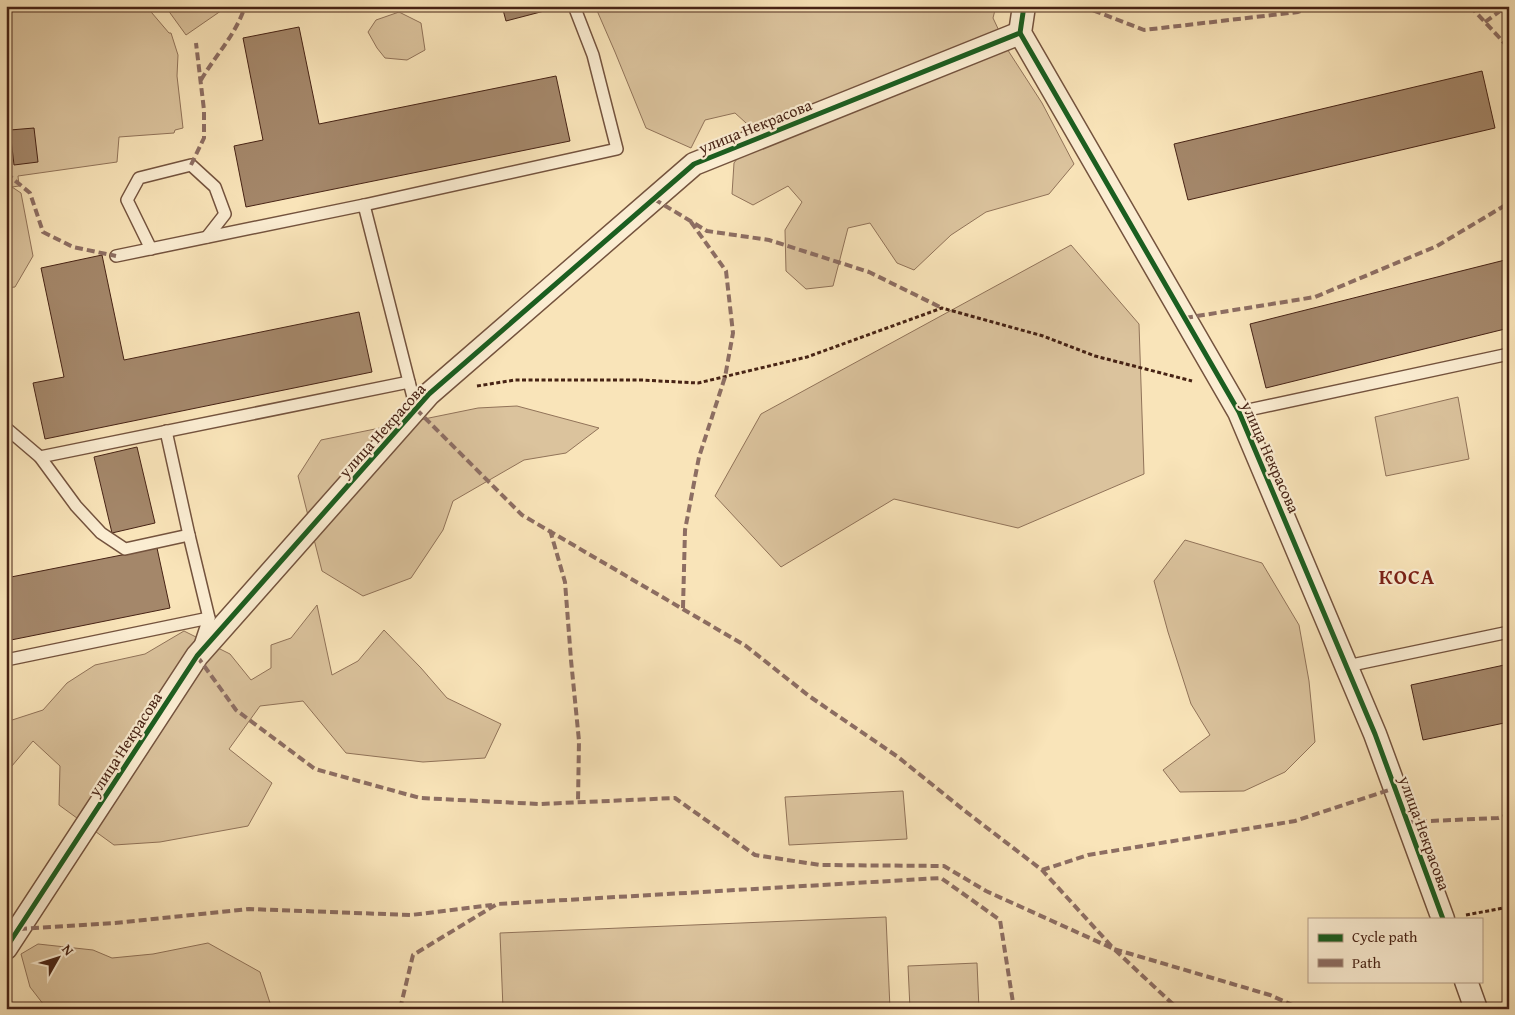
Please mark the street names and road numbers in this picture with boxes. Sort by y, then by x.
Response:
street label: улица Некрасова [694,92,816,160]
street label: улица Некрасова [332,377,431,483]
street label: улица Некрасова [1235,396,1307,517]
street label: улица Некрасова [82,687,168,802]
street label: улица Некрасова [1393,772,1457,894]

